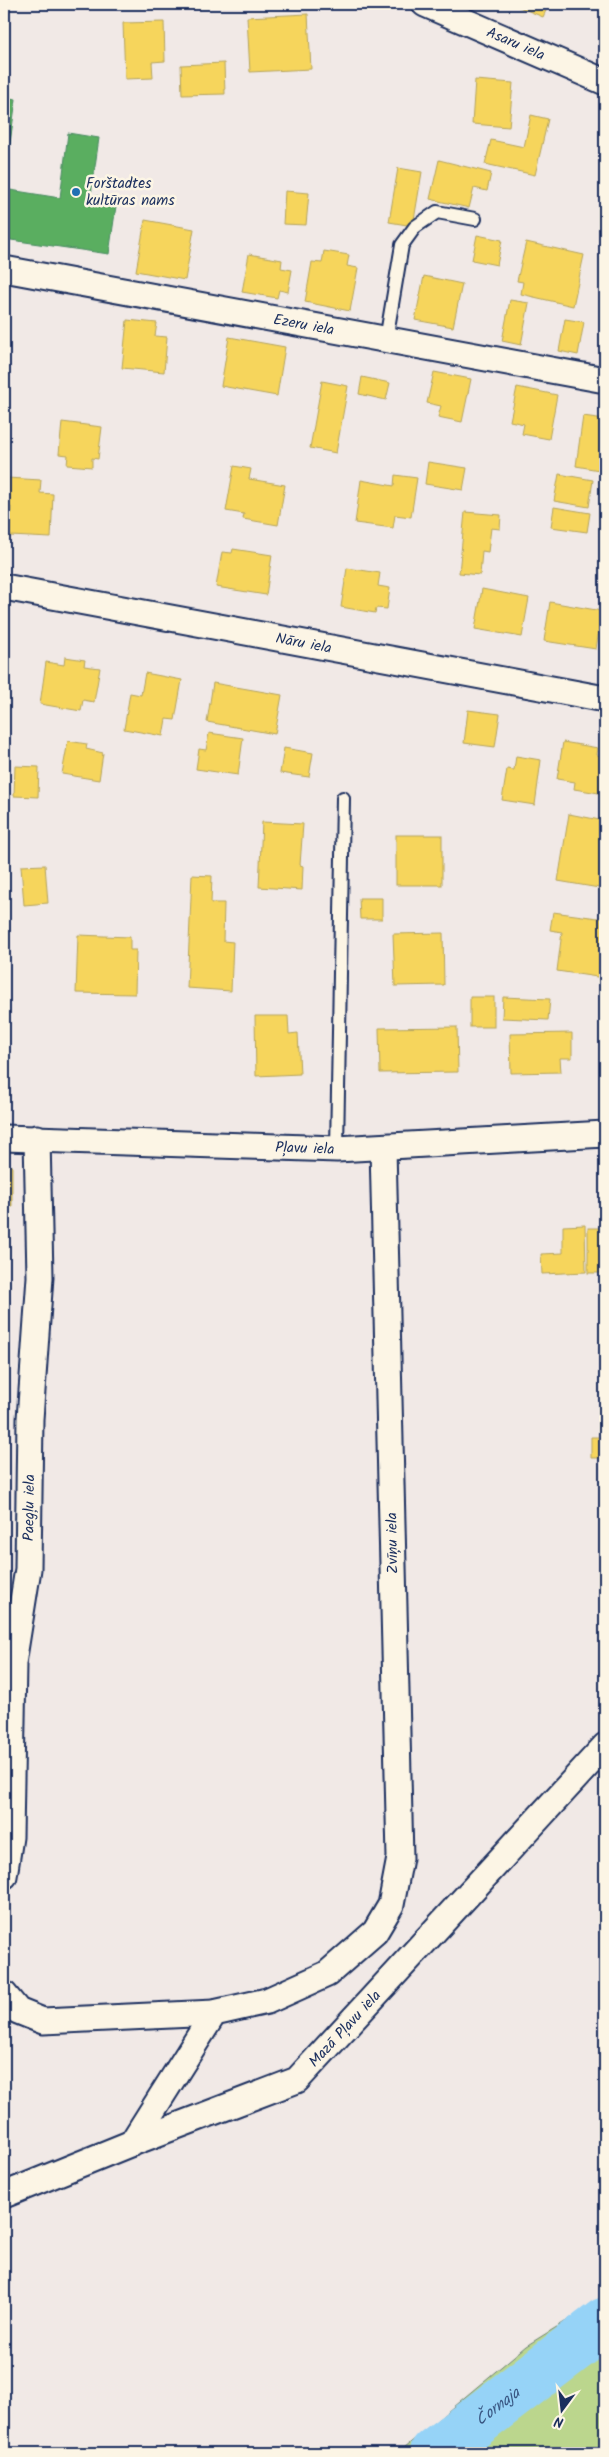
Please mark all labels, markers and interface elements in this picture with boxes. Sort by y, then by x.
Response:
street label: Asaru iela [482,21,549,68]
place label: Forštadtes kultūras nams [86,172,175,213]
marker: Forštadtes kultūras nams [70,186,82,198]
street label: Ezeru iela [271,308,336,343]
street label: Nāru iela [274,627,334,661]
street label: Pļavu iela [275,1136,335,1162]
street label: Paegļu iela [17,1474,42,1541]
street label: Zvīņu iela [380,1512,406,1574]
street label: Mazā Pļavu iela [303,1985,387,2073]
water label: Čornaja [470,2380,527,2432]
north arrow [536,2384,586,2434]
text: N [552,2410,566,2433]

